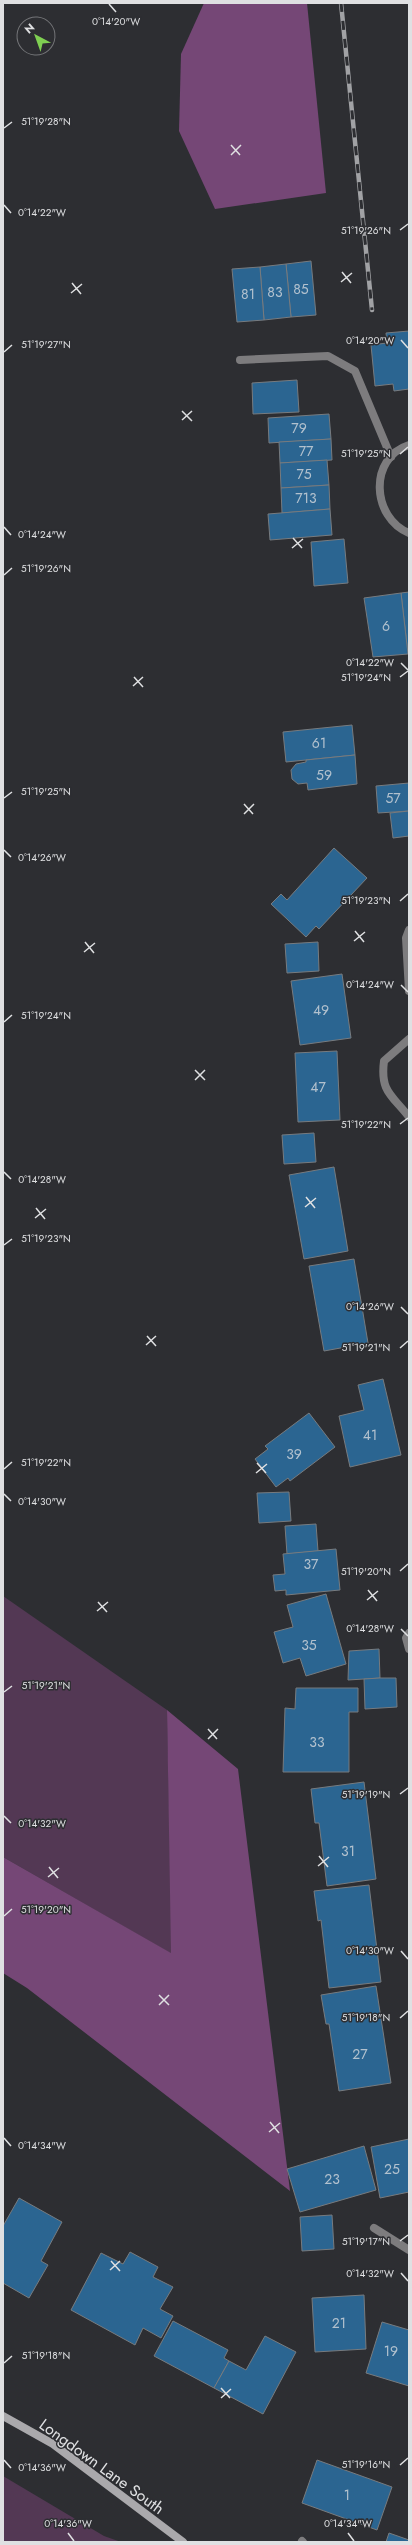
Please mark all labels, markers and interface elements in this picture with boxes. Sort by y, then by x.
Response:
text: 0°14'20"W [92,14,140,29]
north arrow [16,16,56,56]
text: N [21,20,38,37]
text: 51°19'28"N [21,114,71,129]
text: 0°14'22"W [18,205,66,220]
text: 51°19'26"N [341,223,391,238]
house number: 85 [293,279,309,299]
house number: 83 [267,282,283,302]
house number: 81 [241,284,255,304]
text: 0°14'20"W [346,333,394,348]
text: 51°19'27"N [21,337,71,352]
house number: 79 [291,418,307,438]
house number: 77 [299,441,314,461]
text: 51°19'25"N [341,446,391,461]
house number: 75 [296,464,312,484]
house number: 713 [295,488,317,508]
text: 0°14'24"W [18,527,66,542]
text: 51°19'26"N [21,561,71,576]
house number: 6 [382,616,390,636]
text: 0°14'22"W [346,655,394,670]
text: 51°19'24"N [341,670,391,685]
house number: 61 [312,733,326,753]
house number: 59 [316,765,332,785]
text: 51°19'25"N [21,784,71,799]
house number: 57 [385,788,401,808]
text: 0°14'26"W [18,850,66,865]
text: 51°19'23"N [341,893,391,908]
text: 0°14'24"W [346,977,394,992]
house number: 49 [313,1000,329,1020]
text: 51°19'24"N [21,1008,71,1023]
house number: 47 [310,1077,326,1097]
text: 51°19'22"N [341,1117,391,1132]
text: 0°14'28"W [18,1172,66,1187]
text: 51°19'23"N [21,1231,71,1246]
text: 0°14'26"W [346,1299,394,1314]
text: 51°19'21"N [342,1340,390,1355]
house number: 41 [363,1425,377,1445]
house number: 39 [286,1444,302,1464]
text: 51°19'22"N [21,1455,71,1470]
text: 0°14'30"W [18,1494,66,1509]
house number: 37 [304,1554,319,1574]
text: 51°19'20"N [341,1564,391,1579]
text: 0°14'28"W [346,1621,394,1636]
house number: 35 [301,1635,317,1655]
text: 51°19'21"N [22,1678,70,1693]
house number: 33 [309,1732,325,1752]
text: 51°19'19"N [342,1787,390,1802]
text: 0°14'32"W [18,1816,66,1831]
house number: 31 [341,1841,355,1861]
text: 51°19'20"N [21,1902,71,1917]
text: 0°14'30"W [346,1943,394,1958]
text: 51°19'18"N [342,2010,390,2025]
house number: 27 [352,2044,368,2064]
text: 0°14'34"W [18,2138,66,2153]
house number: 25 [384,2159,400,2179]
house number: 23 [324,2169,340,2189]
text: 51°19'17"N [342,2234,390,2249]
text: 0°14'32"W [346,2266,394,2281]
house number: 21 [332,2313,346,2333]
house number: 19 [384,2341,398,2361]
text: 51°19'18"N [22,2348,70,2363]
street label: Longdown Lane South [34,2413,169,2520]
text: 51°19'16"N [342,2457,390,2472]
text: 0°14'36"W [18,2460,66,2475]
house number: 1 [344,2485,350,2505]
text: 0°14'36"W [44,2516,92,2531]
text: 0°14'34"W [324,2516,372,2531]

